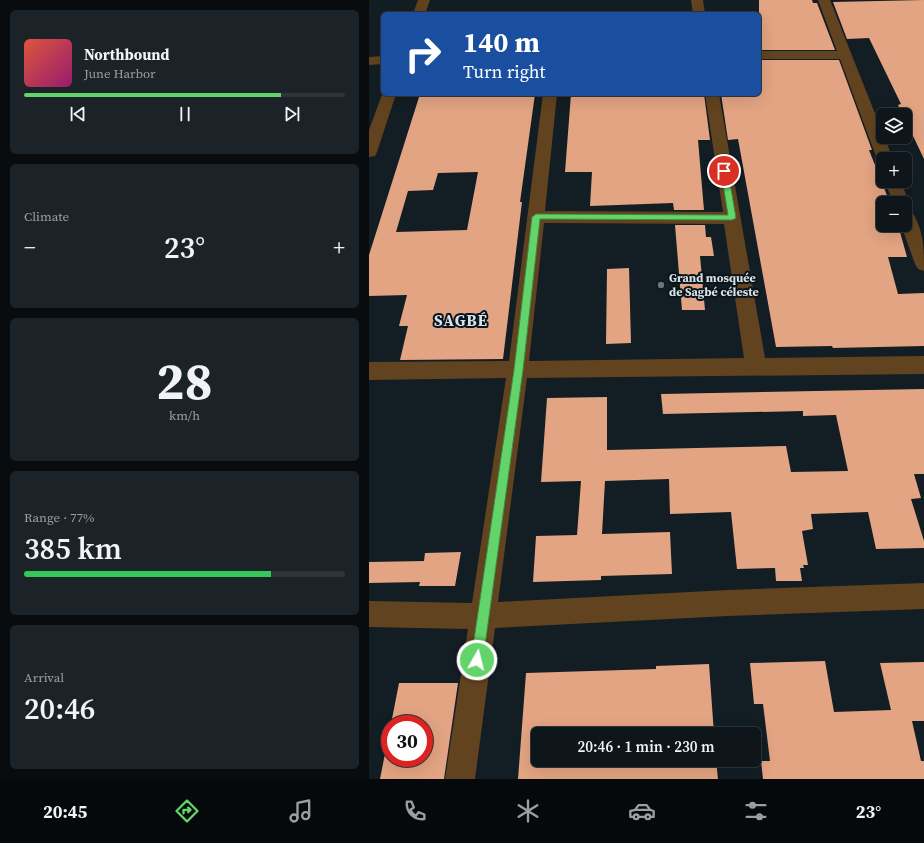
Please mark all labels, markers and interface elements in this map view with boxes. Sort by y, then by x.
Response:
text: 140 m [463,23,540,61]
icon: right [397,28,449,80]
text: Northbound [84,44,169,65]
text: Turn right [463,59,545,84]
text: June Harbor [84,65,156,82]
icon: previous [67,103,89,125]
icon: pause [174,103,196,125]
icon: next [281,103,303,125]
map controls [876,108,912,232]
button: layers [876,108,912,144]
button: + [876,152,912,188]
pin [707,154,741,188]
icon: arrive [713,160,735,182]
button: − [876,196,912,232]
text: Climate [24,208,69,225]
text: 23° [164,227,205,268]
text: − [24,232,36,262]
text: + [333,232,345,262]
place label: Grand mosquée de Sagbé céleste [669,270,759,300]
marker: Grand mosquée de Sagbé céleste [656,280,666,290]
district label: SAGBÉ [434,309,488,331]
text: 28 [156,345,213,416]
text: km/h [169,407,200,424]
text: Range · 77% [24,509,95,526]
text: 385 km [24,528,122,569]
position arrow [456,639,498,681]
text: Arrival [24,669,64,686]
text: 20:46 [24,688,95,729]
speed limit sign: 30 [381,715,433,767]
text: 20:46 · 1 min · 230 m [578,736,714,757]
icon: directions [173,797,201,825]
icon: music [287,797,315,825]
icon: phone [401,797,429,825]
icon: climate [514,797,542,825]
icon: car [628,797,656,825]
icon: filters [742,797,770,825]
text: 20:45 [43,799,87,824]
text: 23° [856,799,881,824]

